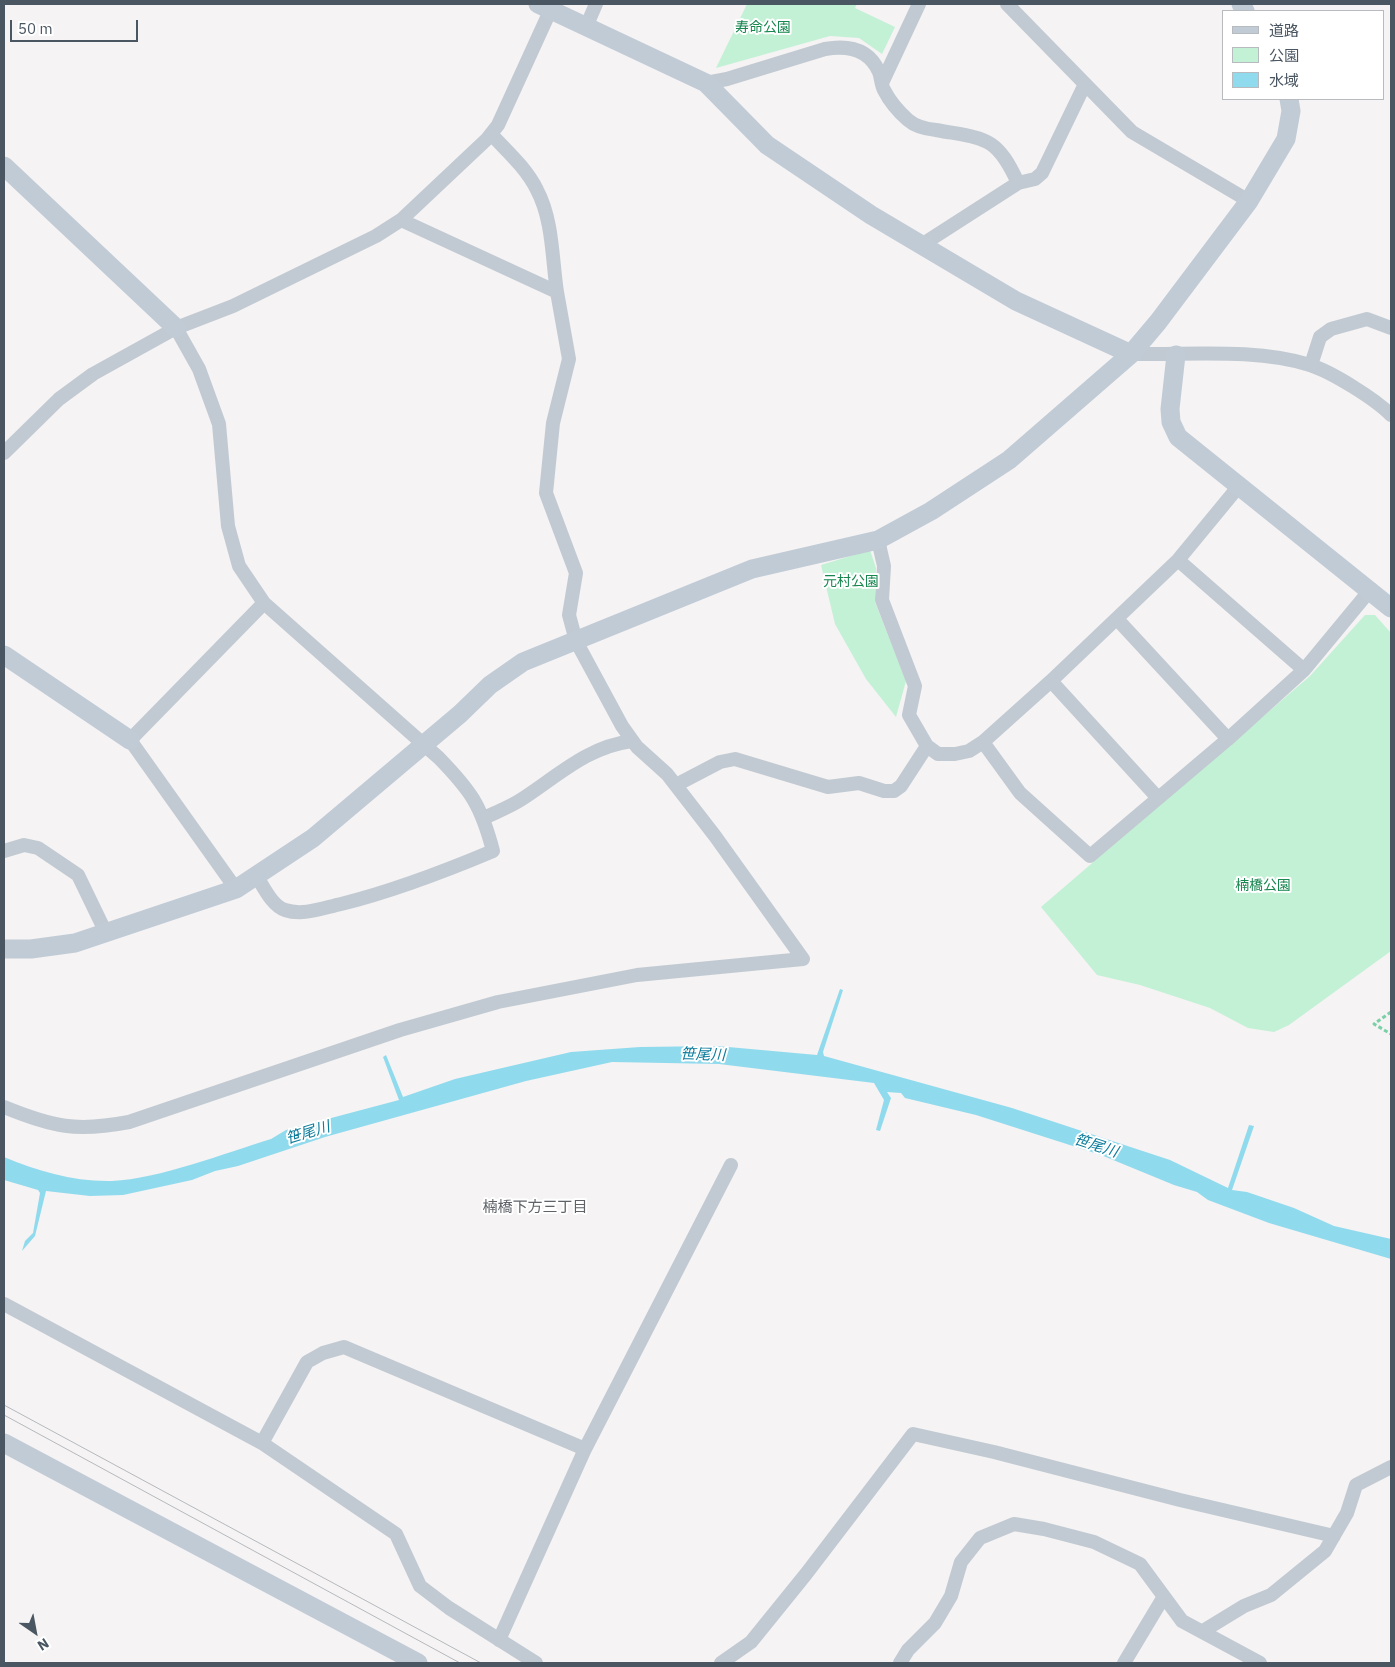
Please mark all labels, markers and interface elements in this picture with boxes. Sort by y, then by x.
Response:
scale bar [12,10,140,42]
legend [1222,10,1385,100]
text: 50 m [18,19,53,38]
park label: 寿命公園 [735,20,791,36]
text: 道路 [1269,21,1299,40]
text: 公園 [1269,46,1299,65]
text: 水域 [1269,71,1299,90]
park label: 元村公園 [823,574,879,590]
park label: 楠橋公園 [1235,878,1291,894]
water label: 笹尾川 [680,1045,726,1065]
water label: 笹尾川 [284,1118,332,1148]
water label: 笹尾川 [1072,1130,1120,1162]
district label: 楠橋下方三丁目 [483,1199,587,1217]
north arrow [10,1607,60,1657]
text: N [34,1634,52,1655]

